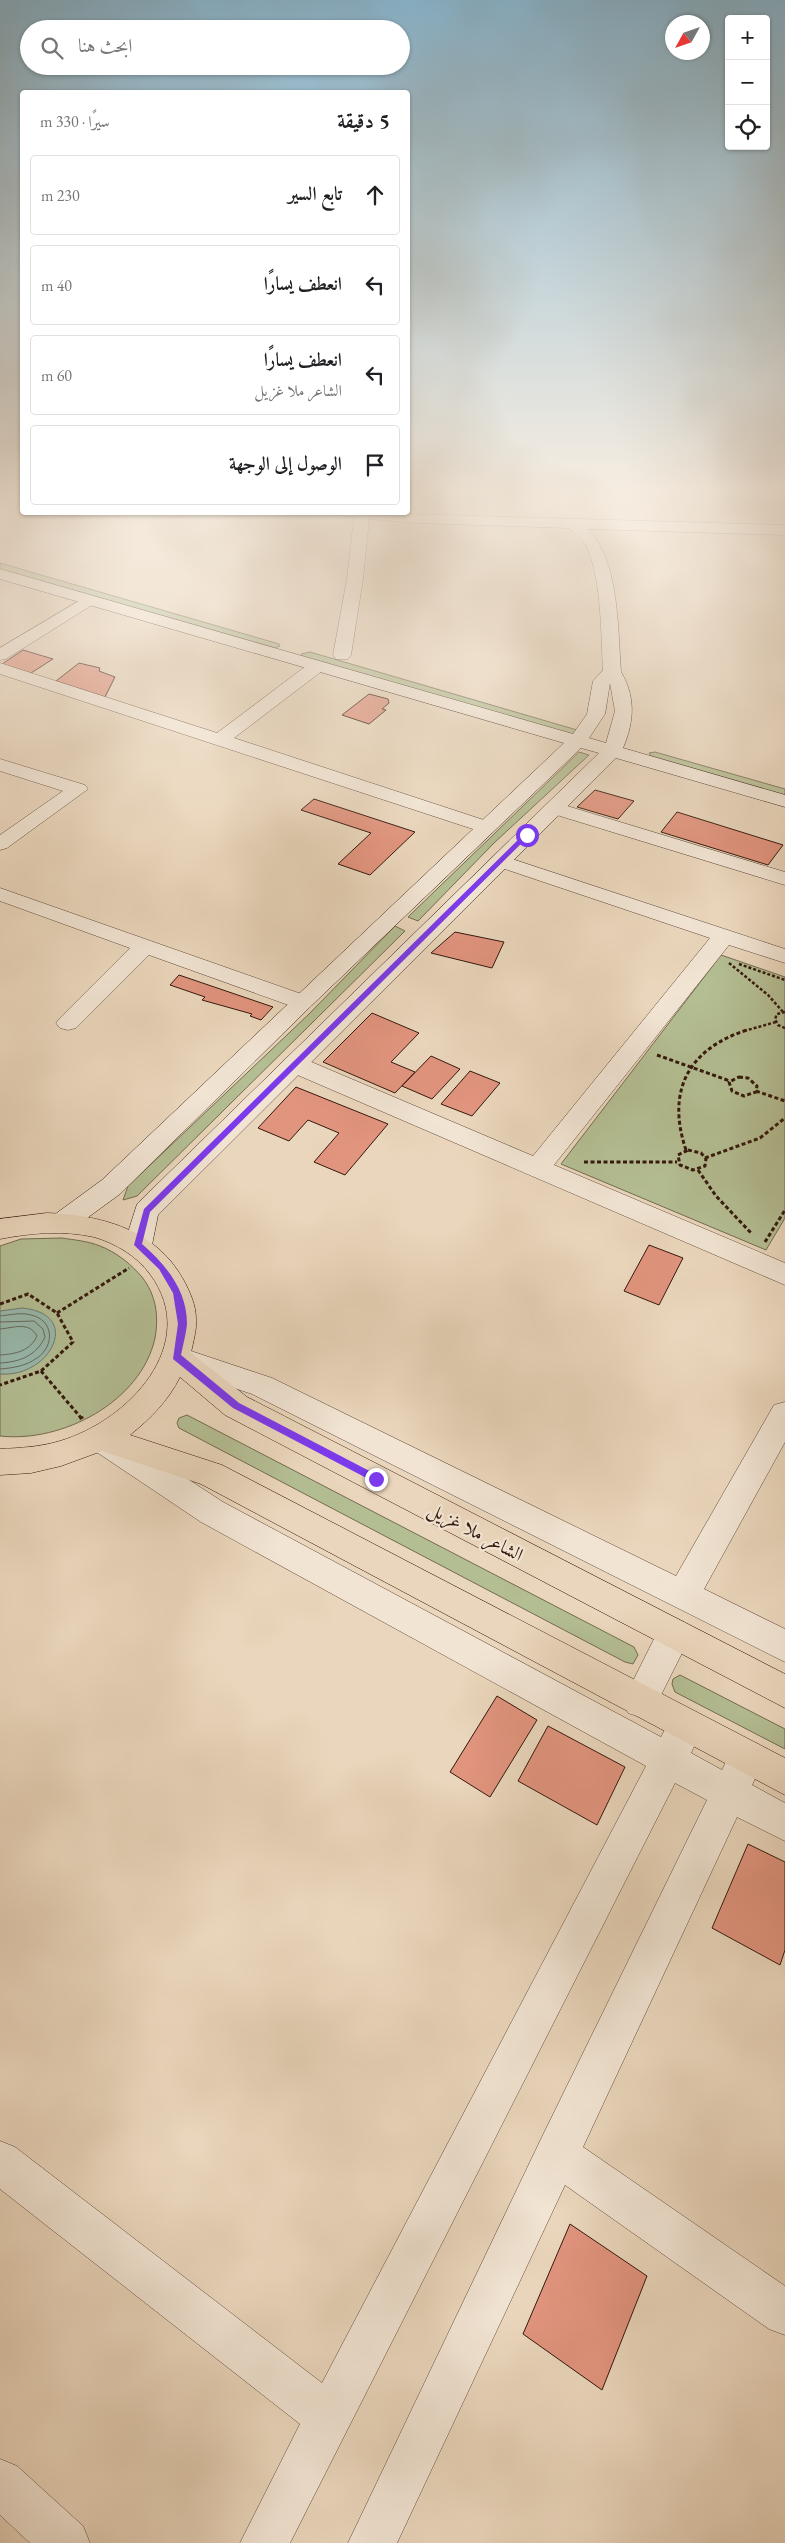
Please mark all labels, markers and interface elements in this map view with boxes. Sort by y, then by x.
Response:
north arrow [665,15,710,60]
map controls [725,15,770,150]
button: + [725,15,770,60]
search box [20,20,410,75]
text: ابحث هنا [78,33,132,58]
icon: search [38,34,66,62]
button: − [725,60,770,105]
button: locate [725,105,770,150]
text: 5 دقيقة [337,107,390,134]
text: سيرًا · 330 m [40,111,110,132]
text: تابع السير [288,181,342,206]
icon: ahead [361,181,389,209]
text: 230 m [41,185,80,206]
text: انعطف يسارًا [264,271,342,296]
icon: left [361,271,389,299]
text: 40 m [41,275,72,296]
text: انعطف يسارًا [264,347,342,372]
icon: left [361,361,389,389]
text: 60 m [41,365,72,386]
text: الشاعر ملا غزيل [254,380,342,401]
text: الوصول إلى الوجهة [229,451,342,476]
icon: arrive [361,451,389,479]
route start [516,824,539,847]
route end [365,1468,388,1491]
street label: الشاعر ملا غزيل [423,1496,528,1568]

